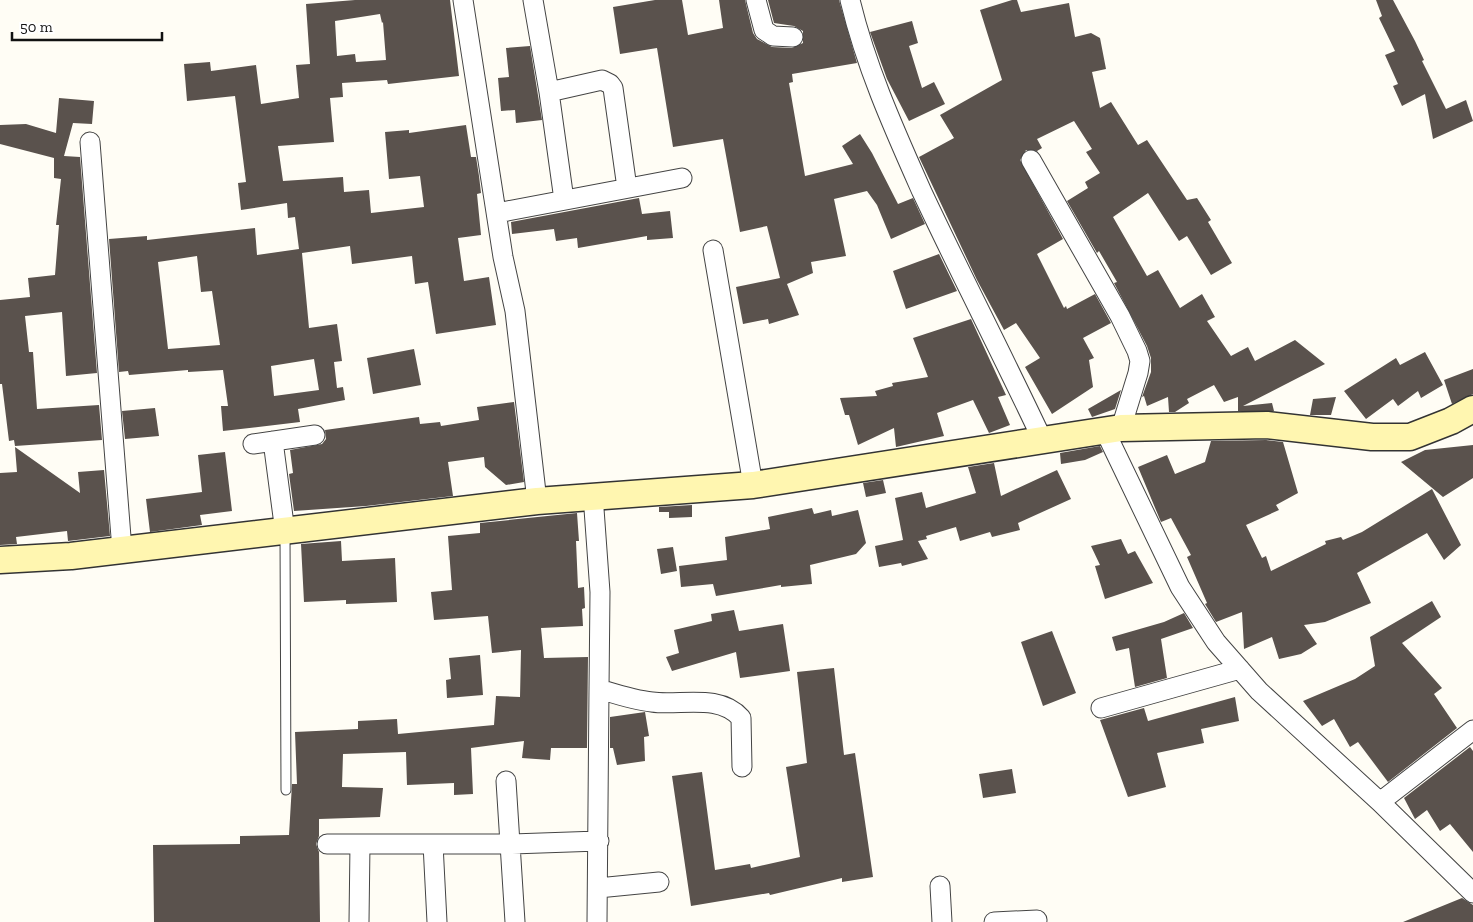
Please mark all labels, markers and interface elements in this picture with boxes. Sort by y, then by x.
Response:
scale bar [12,10,162,42]
text: 50 m [20,18,53,36]

